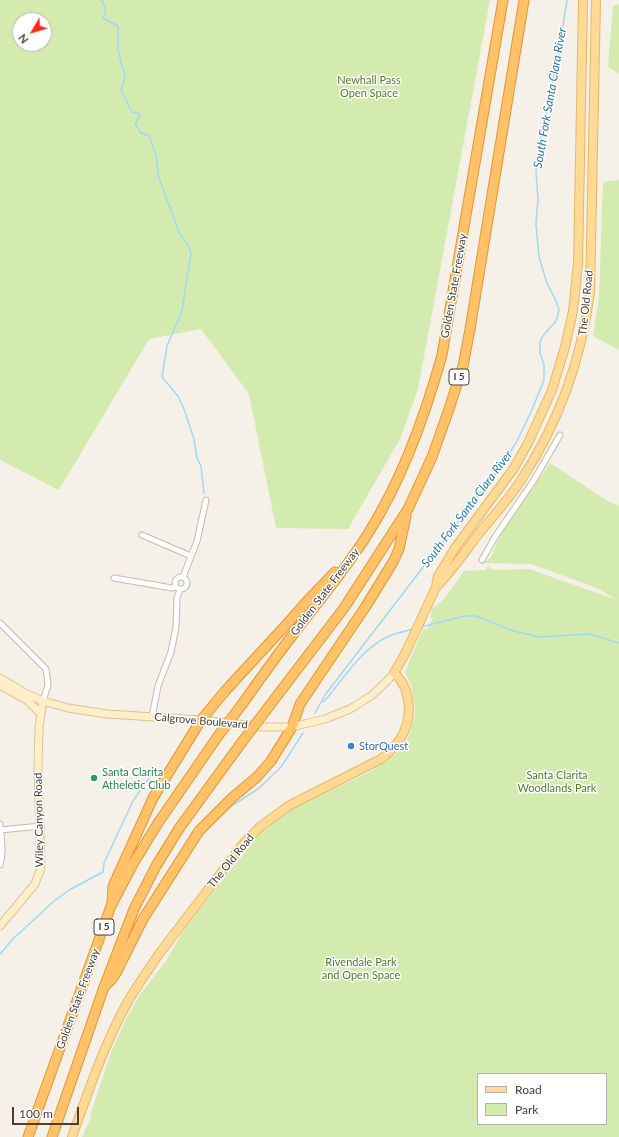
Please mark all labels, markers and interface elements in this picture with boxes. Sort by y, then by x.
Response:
north arrow [12,12,52,52]
water label: South Fork Santa Clara River [531,27,569,169]
text: N [15,32,31,46]
park label: Newhall Pass Open Space [337,73,401,99]
street label: Golden State Freeway [438,233,470,339]
street label: The Old Road [576,270,596,336]
road number: I 5 [449,369,469,385]
water label: South Fork Santa Clara River [418,448,516,570]
street label: Golden State Freeway [288,546,362,638]
street label: Calgrove Boulevard [154,710,248,732]
place label: StorQuest [359,739,408,753]
marker: StorQuest [346,741,356,751]
place label: Santa Clarita Atheletic Club [102,765,170,791]
park label: Santa Clarita Woodlands Park [518,768,596,794]
street label: Wiley Canyon Road [32,773,46,867]
marker: Santa Clarita Atheletic Club [89,773,99,783]
street label: The Old Road [205,831,257,891]
road number: I 5 [94,919,114,935]
street label: Golden State Freeway [54,947,102,1051]
park label: Rivendale Park and Open Space [322,955,400,981]
legend [477,1073,607,1125]
text: Road [515,1082,542,1097]
scale bar [14,1099,81,1125]
text: Park [515,1102,538,1117]
text: 100 m [19,1106,53,1121]

